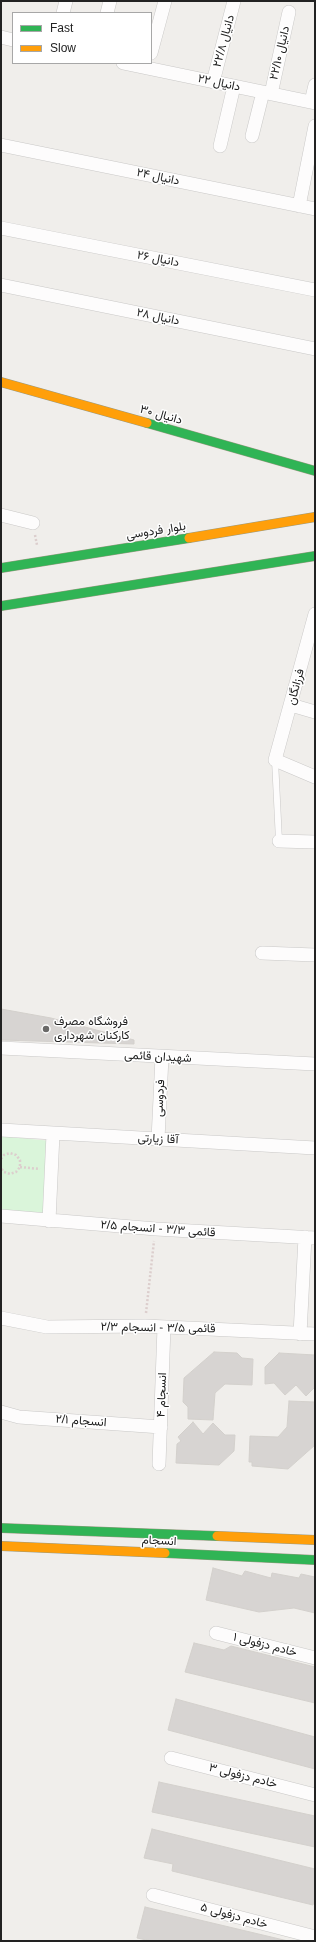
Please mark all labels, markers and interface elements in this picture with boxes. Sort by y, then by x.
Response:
legend [12,12,152,64]
street label: دانیال ۲۲/۸ [210,13,238,69]
text: Fast [50,21,73,35]
street label: دانیال ۲۲/۱۰ [267,25,293,81]
text: Slow [50,41,76,55]
street label: دانیال ۲۲ [196,71,242,95]
street label: دانیال ۲۴ [135,165,181,189]
street label: دانیال ۲۶ [136,248,180,270]
street label: دانیال ۲۸ [135,305,181,329]
street label: دانیال ۳۰ [138,402,184,428]
street label: بلوار فردوسی [125,519,187,543]
street label: فرزانگان [284,667,308,707]
place label: فروشگاه مصرف کارکنان شهرداری [54,1015,130,1043]
marker: فروشگاه مصرف کارکنان شهرداری [41,1024,51,1034]
street label: شهیدان قائمی [124,1048,192,1066]
street label: فردوسی [152,1079,168,1117]
street label: آقا زیارتی [137,1131,179,1147]
street label: قائمی ۳/۳ - انسجام ۲/۵ [100,1218,216,1240]
street label: قائمی ۳/۵ - انسجام ۲/۳ [100,1320,216,1336]
street label: انسجام ۴ [154,1372,170,1418]
street label: انسجام ۲/۱ [55,1412,107,1430]
street label: انسجام [141,1533,177,1549]
street label: خادم دزفولی ۱ [232,1630,298,1660]
street label: خادم دزفولی ۳ [207,1761,279,1791]
street label: خادم دزفولی ۵ [199,1900,269,1932]

